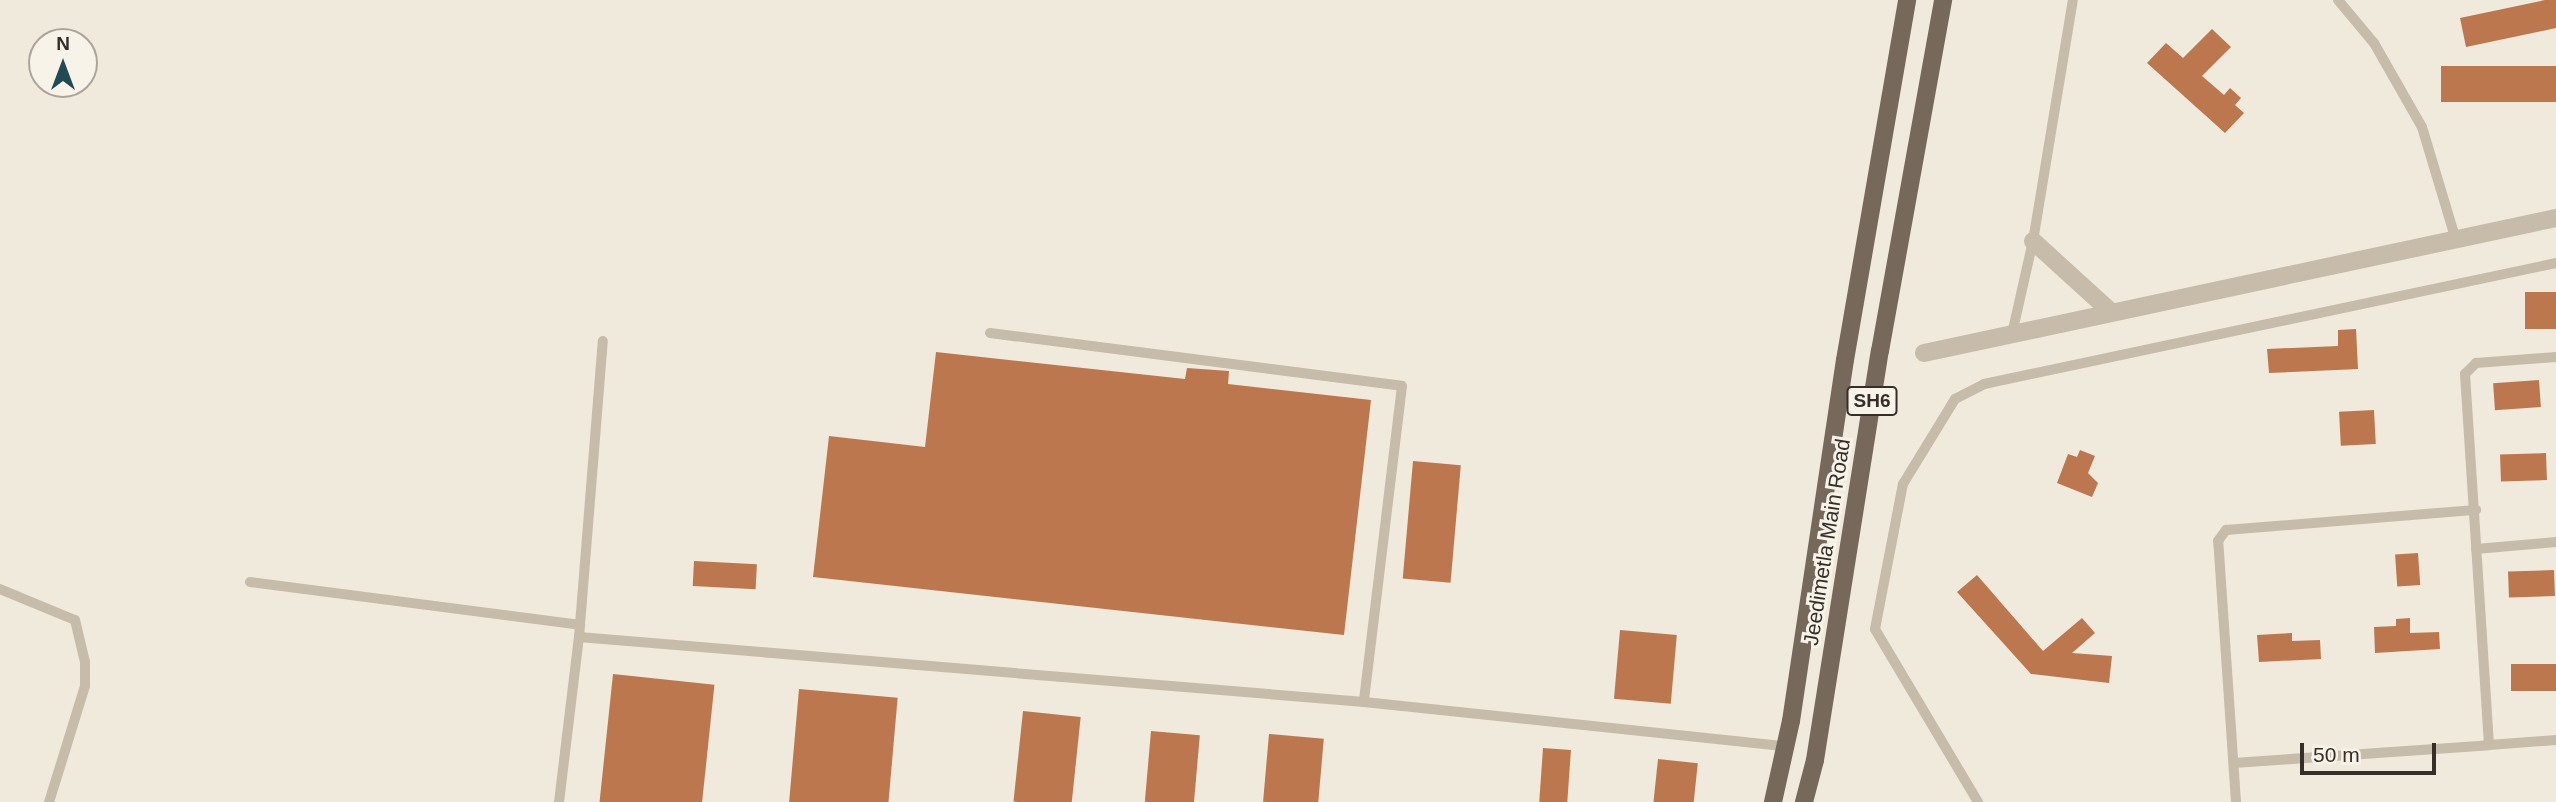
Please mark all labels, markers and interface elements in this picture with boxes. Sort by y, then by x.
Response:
north arrow [28,28,98,98]
text: N [56,33,70,54]
road number: SH6 [1846,386,1898,416]
street label: Jeedimetla Main Road [1798,437,1856,647]
scale bar [2304,728,2440,772]
text: 50 m [2313,743,2360,766]

